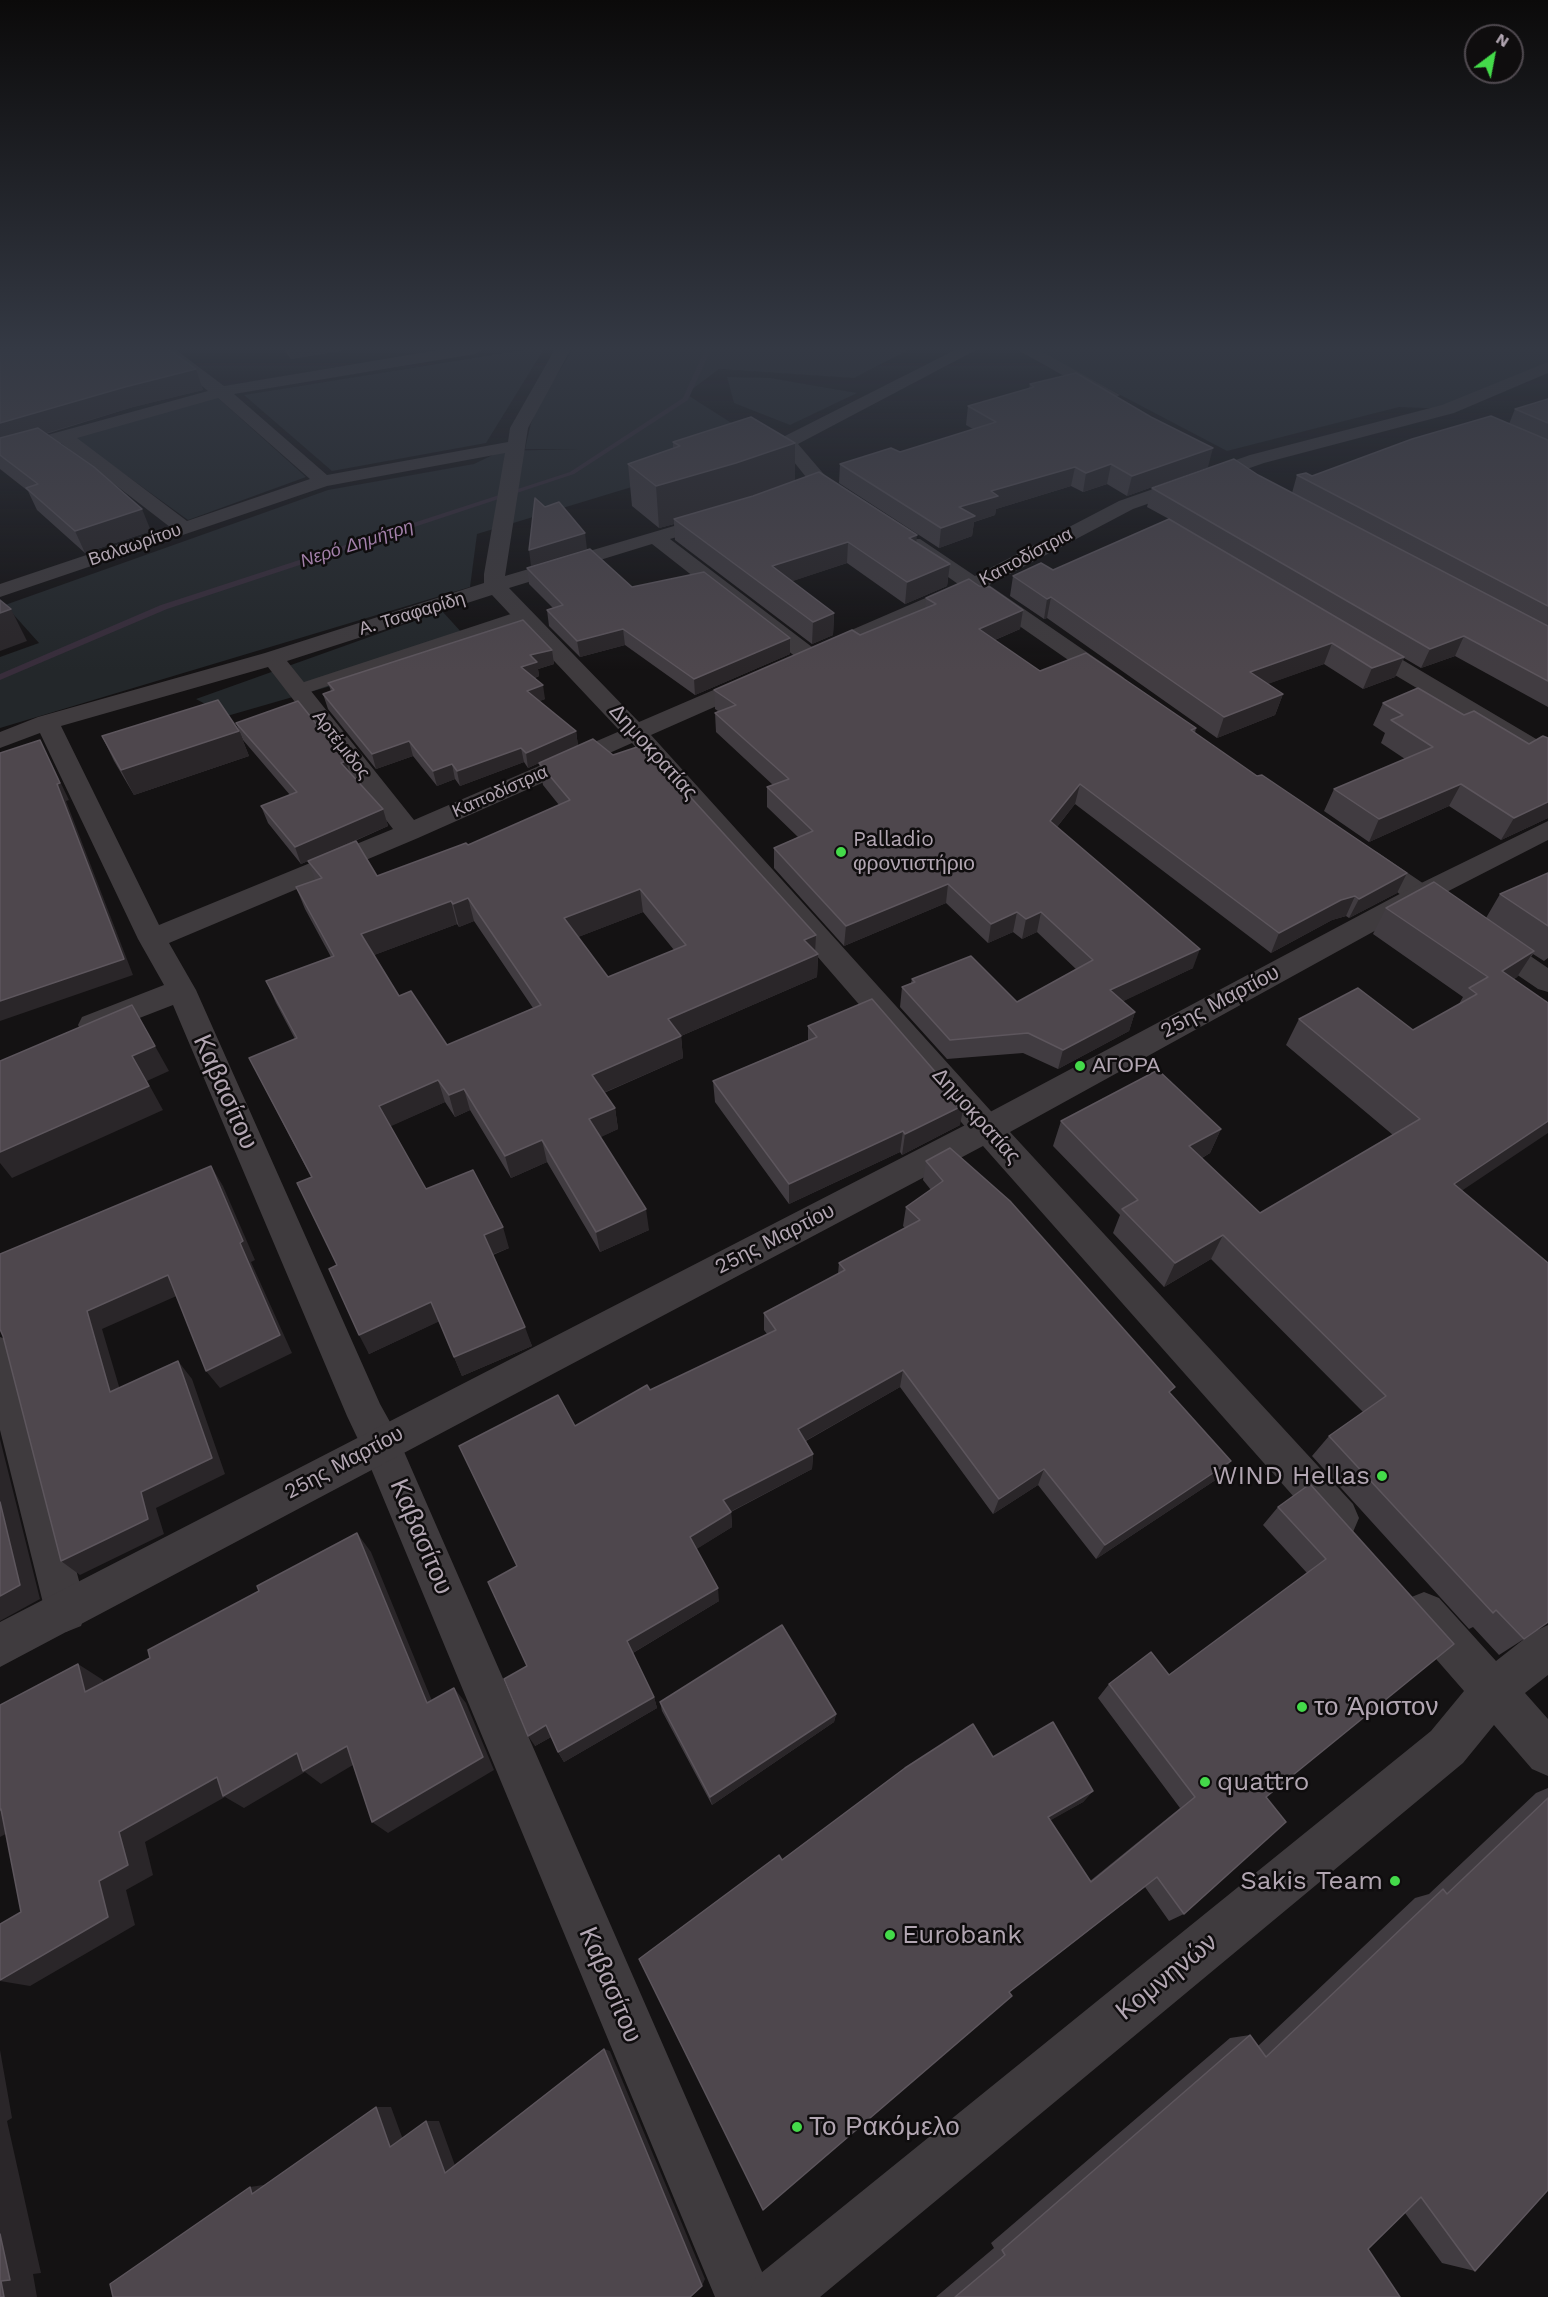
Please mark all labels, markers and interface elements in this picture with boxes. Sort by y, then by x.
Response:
north arrow [1464,24,1524,84]
text: N [1493,29,1513,51]
water label: Νερό Δημήτρη [298,516,416,572]
street label: Βαλαωρίτου [86,519,184,571]
street label: Καποδίστρια [976,523,1076,591]
street label: Α. Τσαφαρίδη [356,588,468,640]
street label: Δημοκρατίας [603,699,703,805]
street label: Αρτέμιδος [308,706,374,784]
street label: Καποδίστρια [449,761,551,823]
place label: Palladio φροντιστήριο [853,827,975,877]
marker: Palladio φροντιστήριο [834,845,848,859]
street label: 25ης Μαρτίου [1156,960,1284,1044]
street label: Καβασίτου [186,1030,264,1154]
place label: ΑΓΟΡΑ [1092,1053,1160,1079]
marker: ΑΓΟΡΑ [1073,1059,1087,1073]
street label: Δημοκρατίας [926,1063,1026,1169]
street label: 25ης Μαρτίου [711,1198,839,1280]
street label: 25ης Μαρτίου [280,1421,408,1505]
place label: WIND Hellas [1212,1460,1370,1492]
marker: WIND Hellas [1375,1469,1389,1483]
street label: Καβασίτου [383,1475,459,1599]
place label: το Άριστον [1314,1691,1439,1723]
marker: το Άριστον [1295,1700,1309,1714]
place label: quattro [1217,1766,1309,1798]
marker: quattro [1198,1775,1212,1789]
place label: Sakis Team [1240,1865,1383,1897]
marker: Sakis Team [1388,1874,1402,1888]
place label: Eurobank [902,1919,1022,1951]
street label: Καβασίτου [572,1923,648,2047]
street label: Κομνηνών [1110,1927,1224,2027]
marker: Eurobank [883,1928,897,1942]
place label: Το Ρακόμελο [809,2111,960,2143]
marker: Το Ρακόμελο [790,2120,804,2134]

